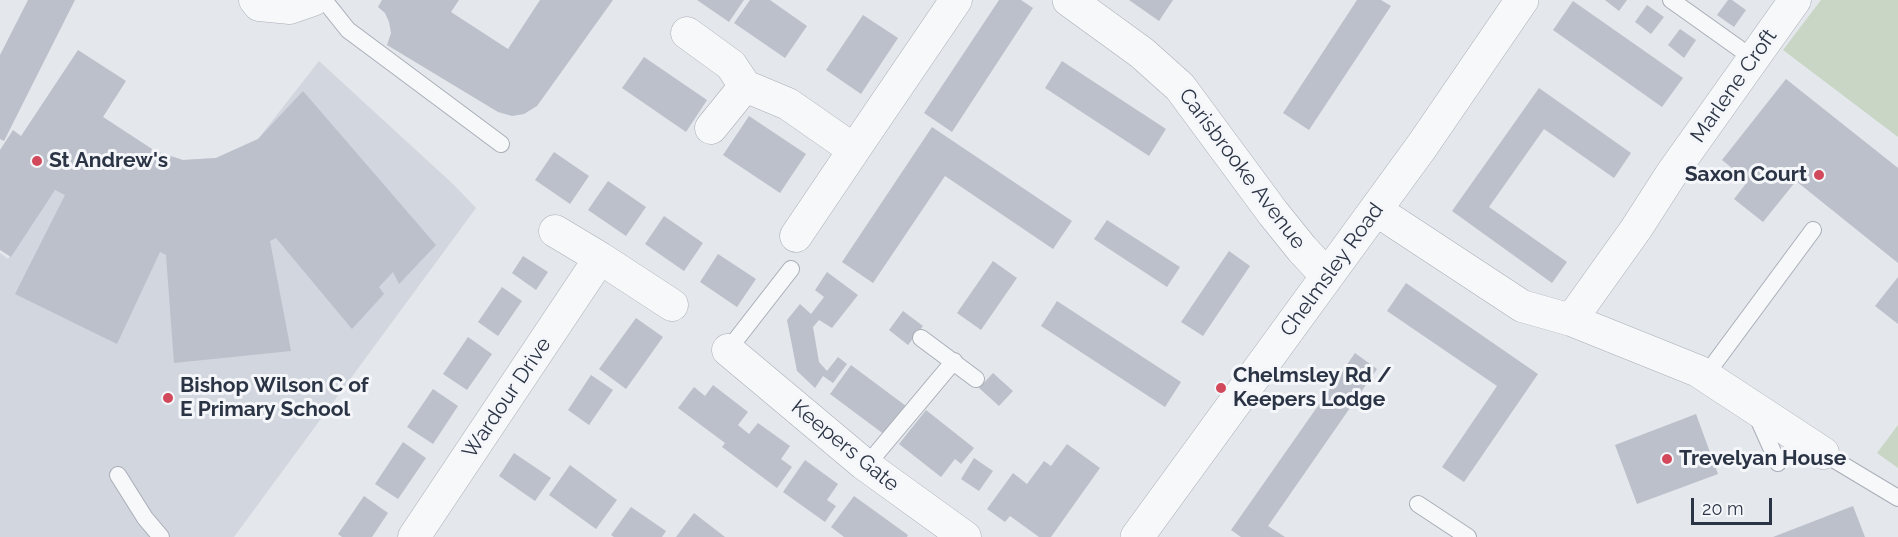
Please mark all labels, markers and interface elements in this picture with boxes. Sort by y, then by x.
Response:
street label: Marlene Croft [1686,24,1782,148]
street label: Carisbrooke Avenue [1173,84,1311,254]
place label: St Andrew's [49,148,168,174]
marker: St Andrew's [30,154,44,168]
place label: Saxon Court [1685,162,1807,188]
marker: Saxon Court [1812,168,1826,182]
street label: Chelmsley Road [1275,198,1389,342]
street label: Wardour Drive [457,333,557,463]
place label: Chelmsley Rd / Keepers Lodge [1233,363,1392,413]
place label: Bishop Wilson C of E Primary School [180,373,369,423]
marker: Chelmsley Rd / Keepers Lodge [1214,381,1228,395]
marker: Bishop Wilson C of E Primary School [161,391,175,405]
street label: Keepers Gate [786,395,904,497]
place label: Trevelyan House [1679,446,1846,472]
marker: Trevelyan House [1660,452,1674,466]
scale bar [1694,486,1775,524]
text: 20 m [1702,498,1744,519]

